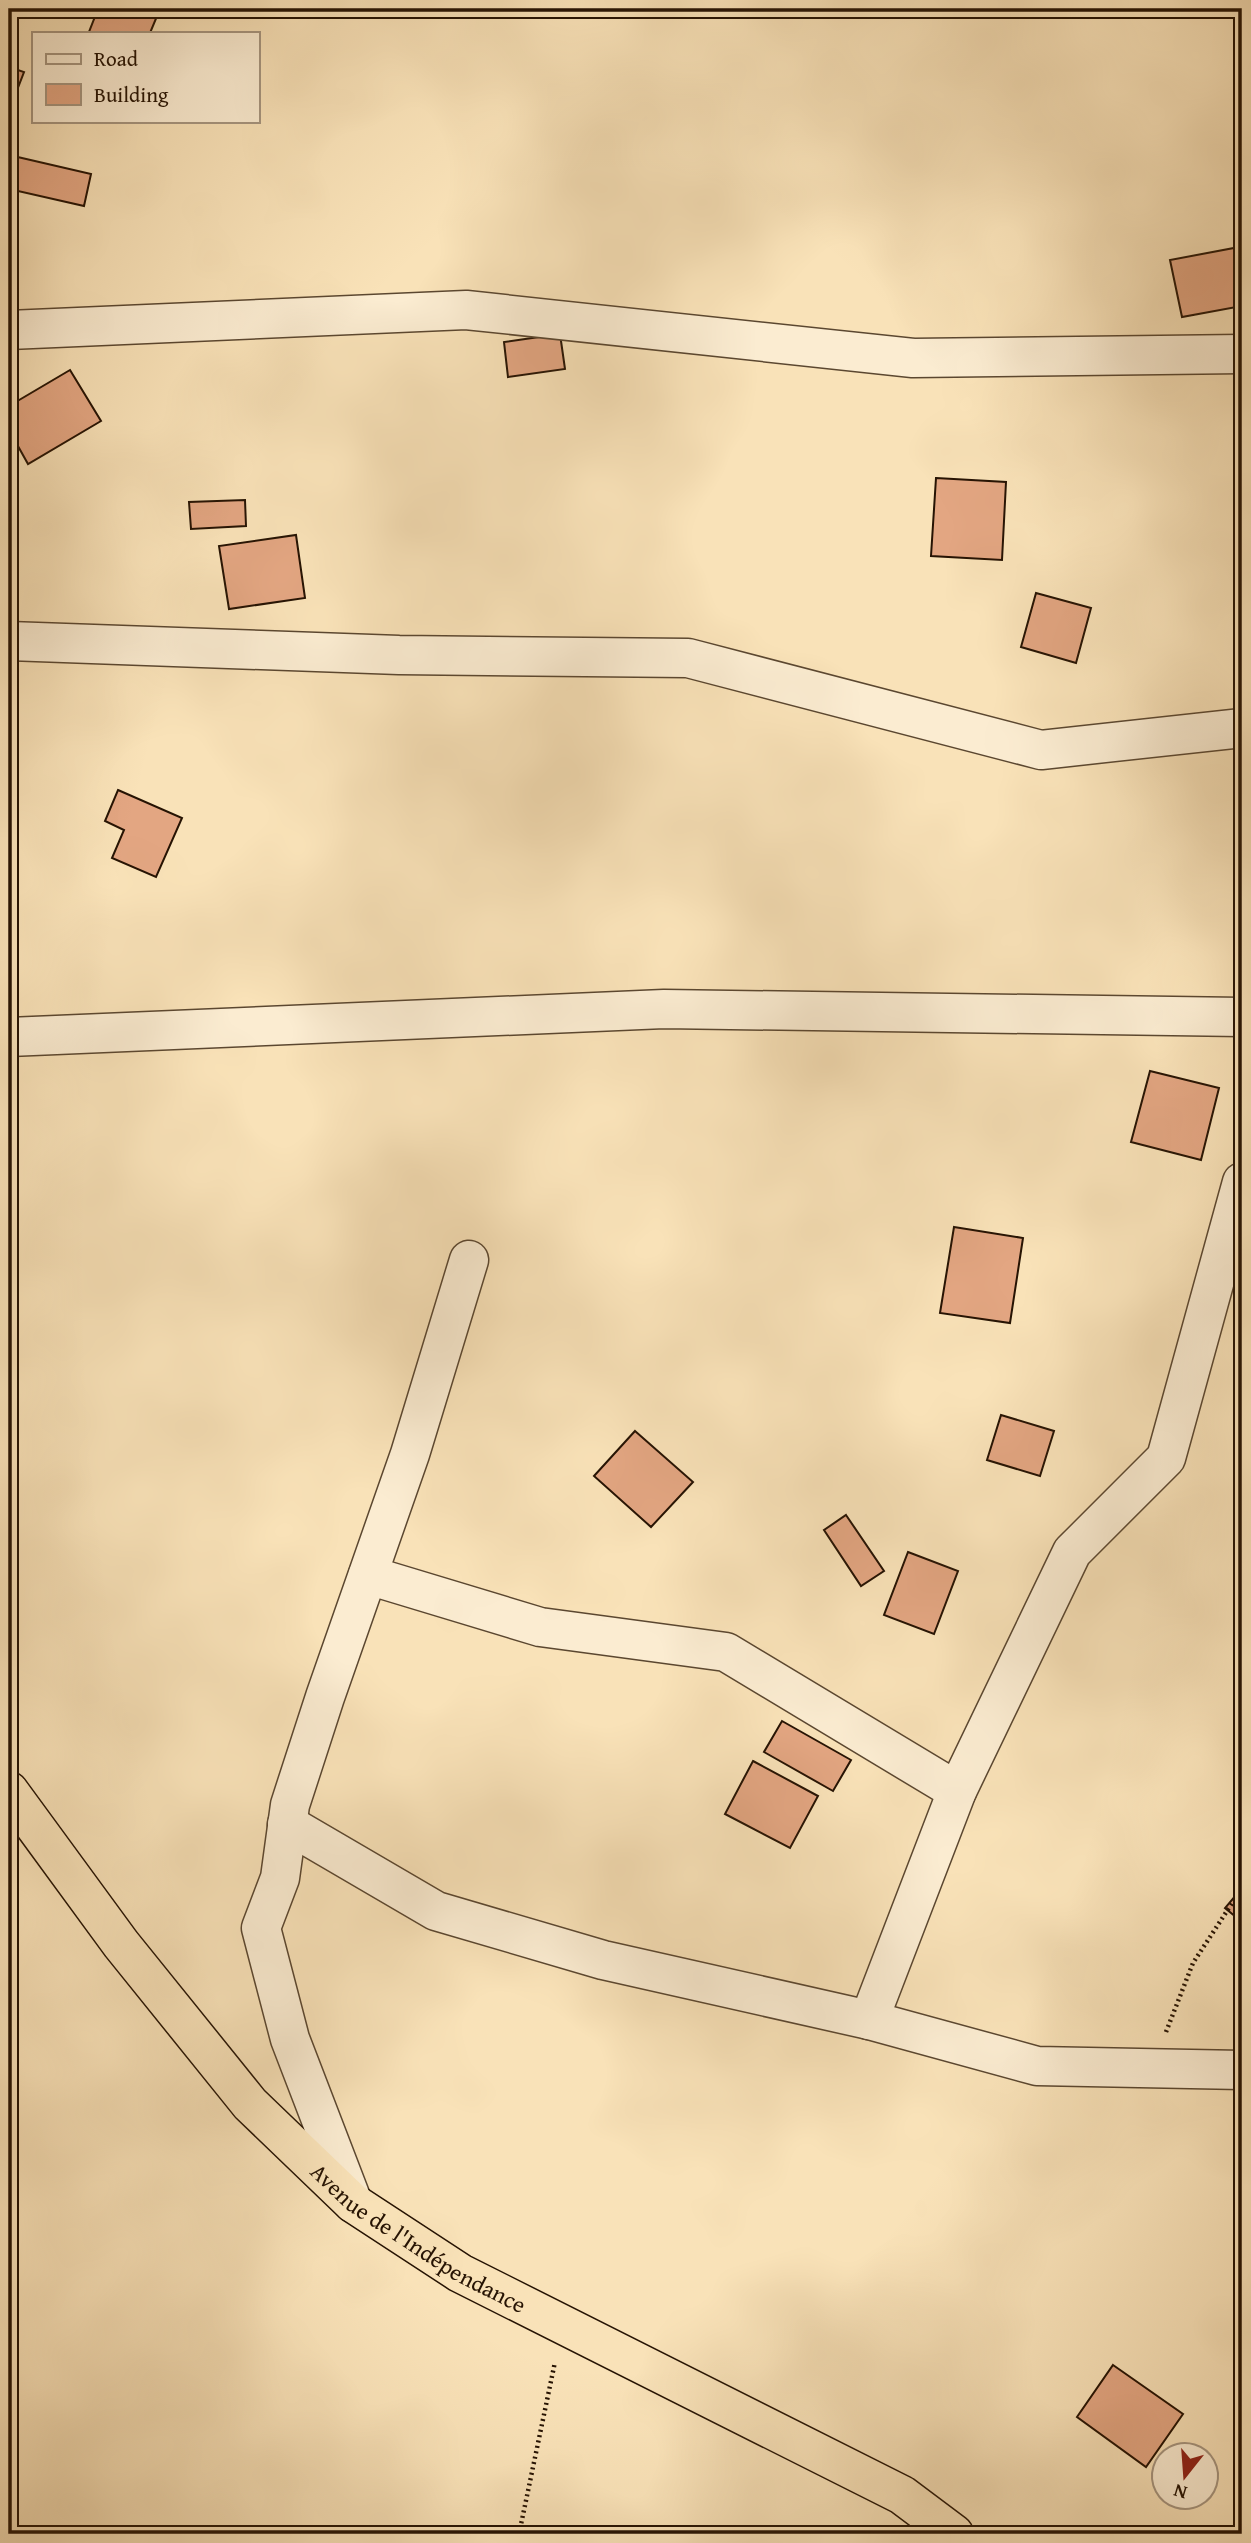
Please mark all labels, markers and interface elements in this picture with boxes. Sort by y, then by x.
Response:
legend [32,32,259,122]
text: Road [94,43,139,74]
text: Building [94,79,169,110]
street label: Avenue de l'Indépendance [304,2155,532,2320]
north arrow [1150,2442,1220,2512]
text: N [1170,2477,1190,2508]

